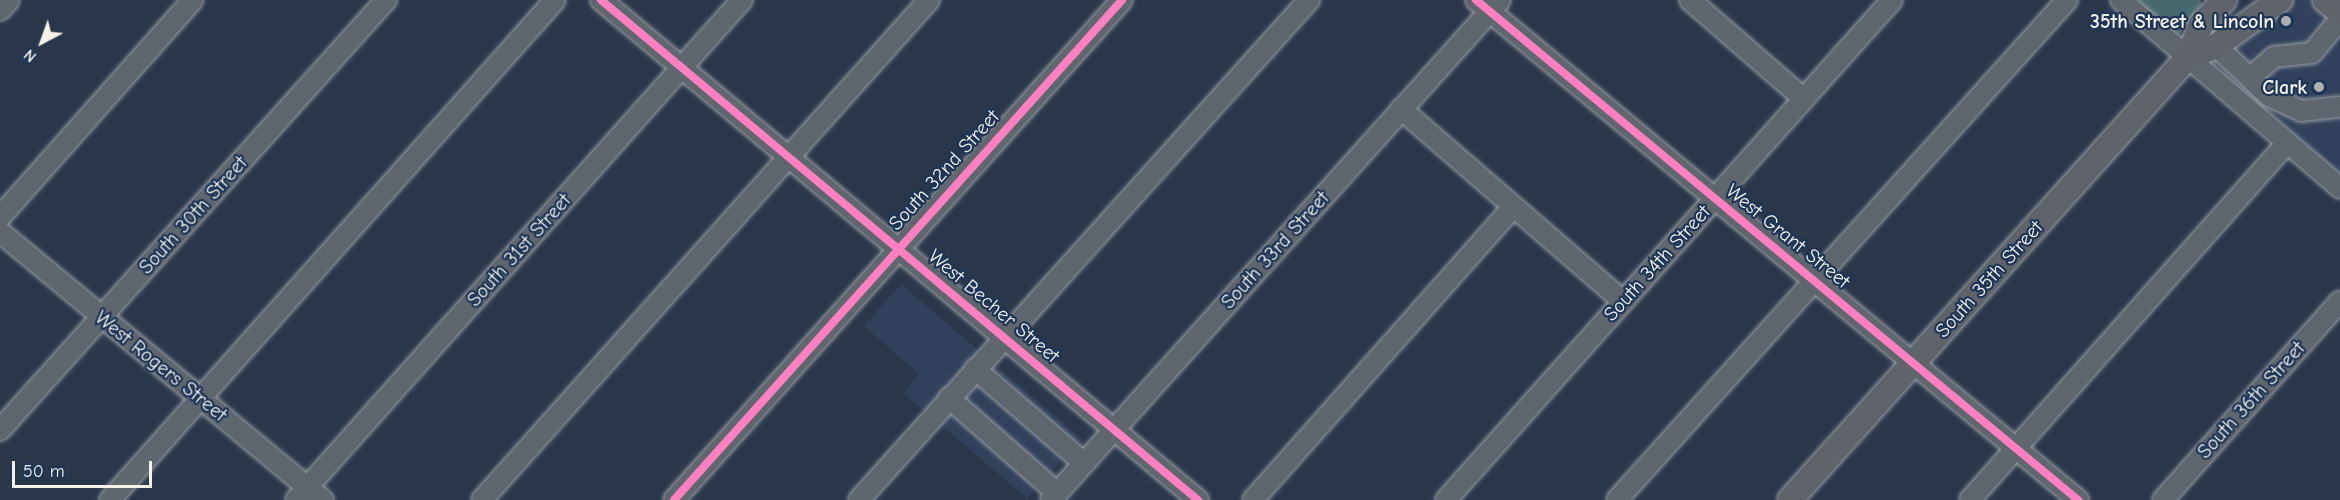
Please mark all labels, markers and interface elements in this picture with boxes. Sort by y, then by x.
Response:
place label: 35th Street & Lincoln [2090,9,2274,33]
north arrow [12,12,72,72]
marker: 35th Street & Lincoln [2279,14,2293,28]
text: N [20,45,40,66]
place label: Clark [2262,75,2307,99]
marker: Clark [2312,80,2326,94]
street label: South 32nd Street [884,105,1004,235]
street label: South 30th Street [134,151,252,279]
street label: West Grant Street [1721,179,1855,293]
street label: South 33rd Street [1216,186,1334,314]
street label: South 31st Street [462,189,576,311]
street label: South 34th Street [1599,200,1715,326]
street label: South 35th Street [1930,216,2048,342]
street label: West Becher Street [923,244,1065,368]
street label: West Rogers Street [90,306,232,426]
street label: South 36th Street [2192,337,2310,463]
scale bar [15,449,154,487]
text: 50 m [23,461,65,482]

